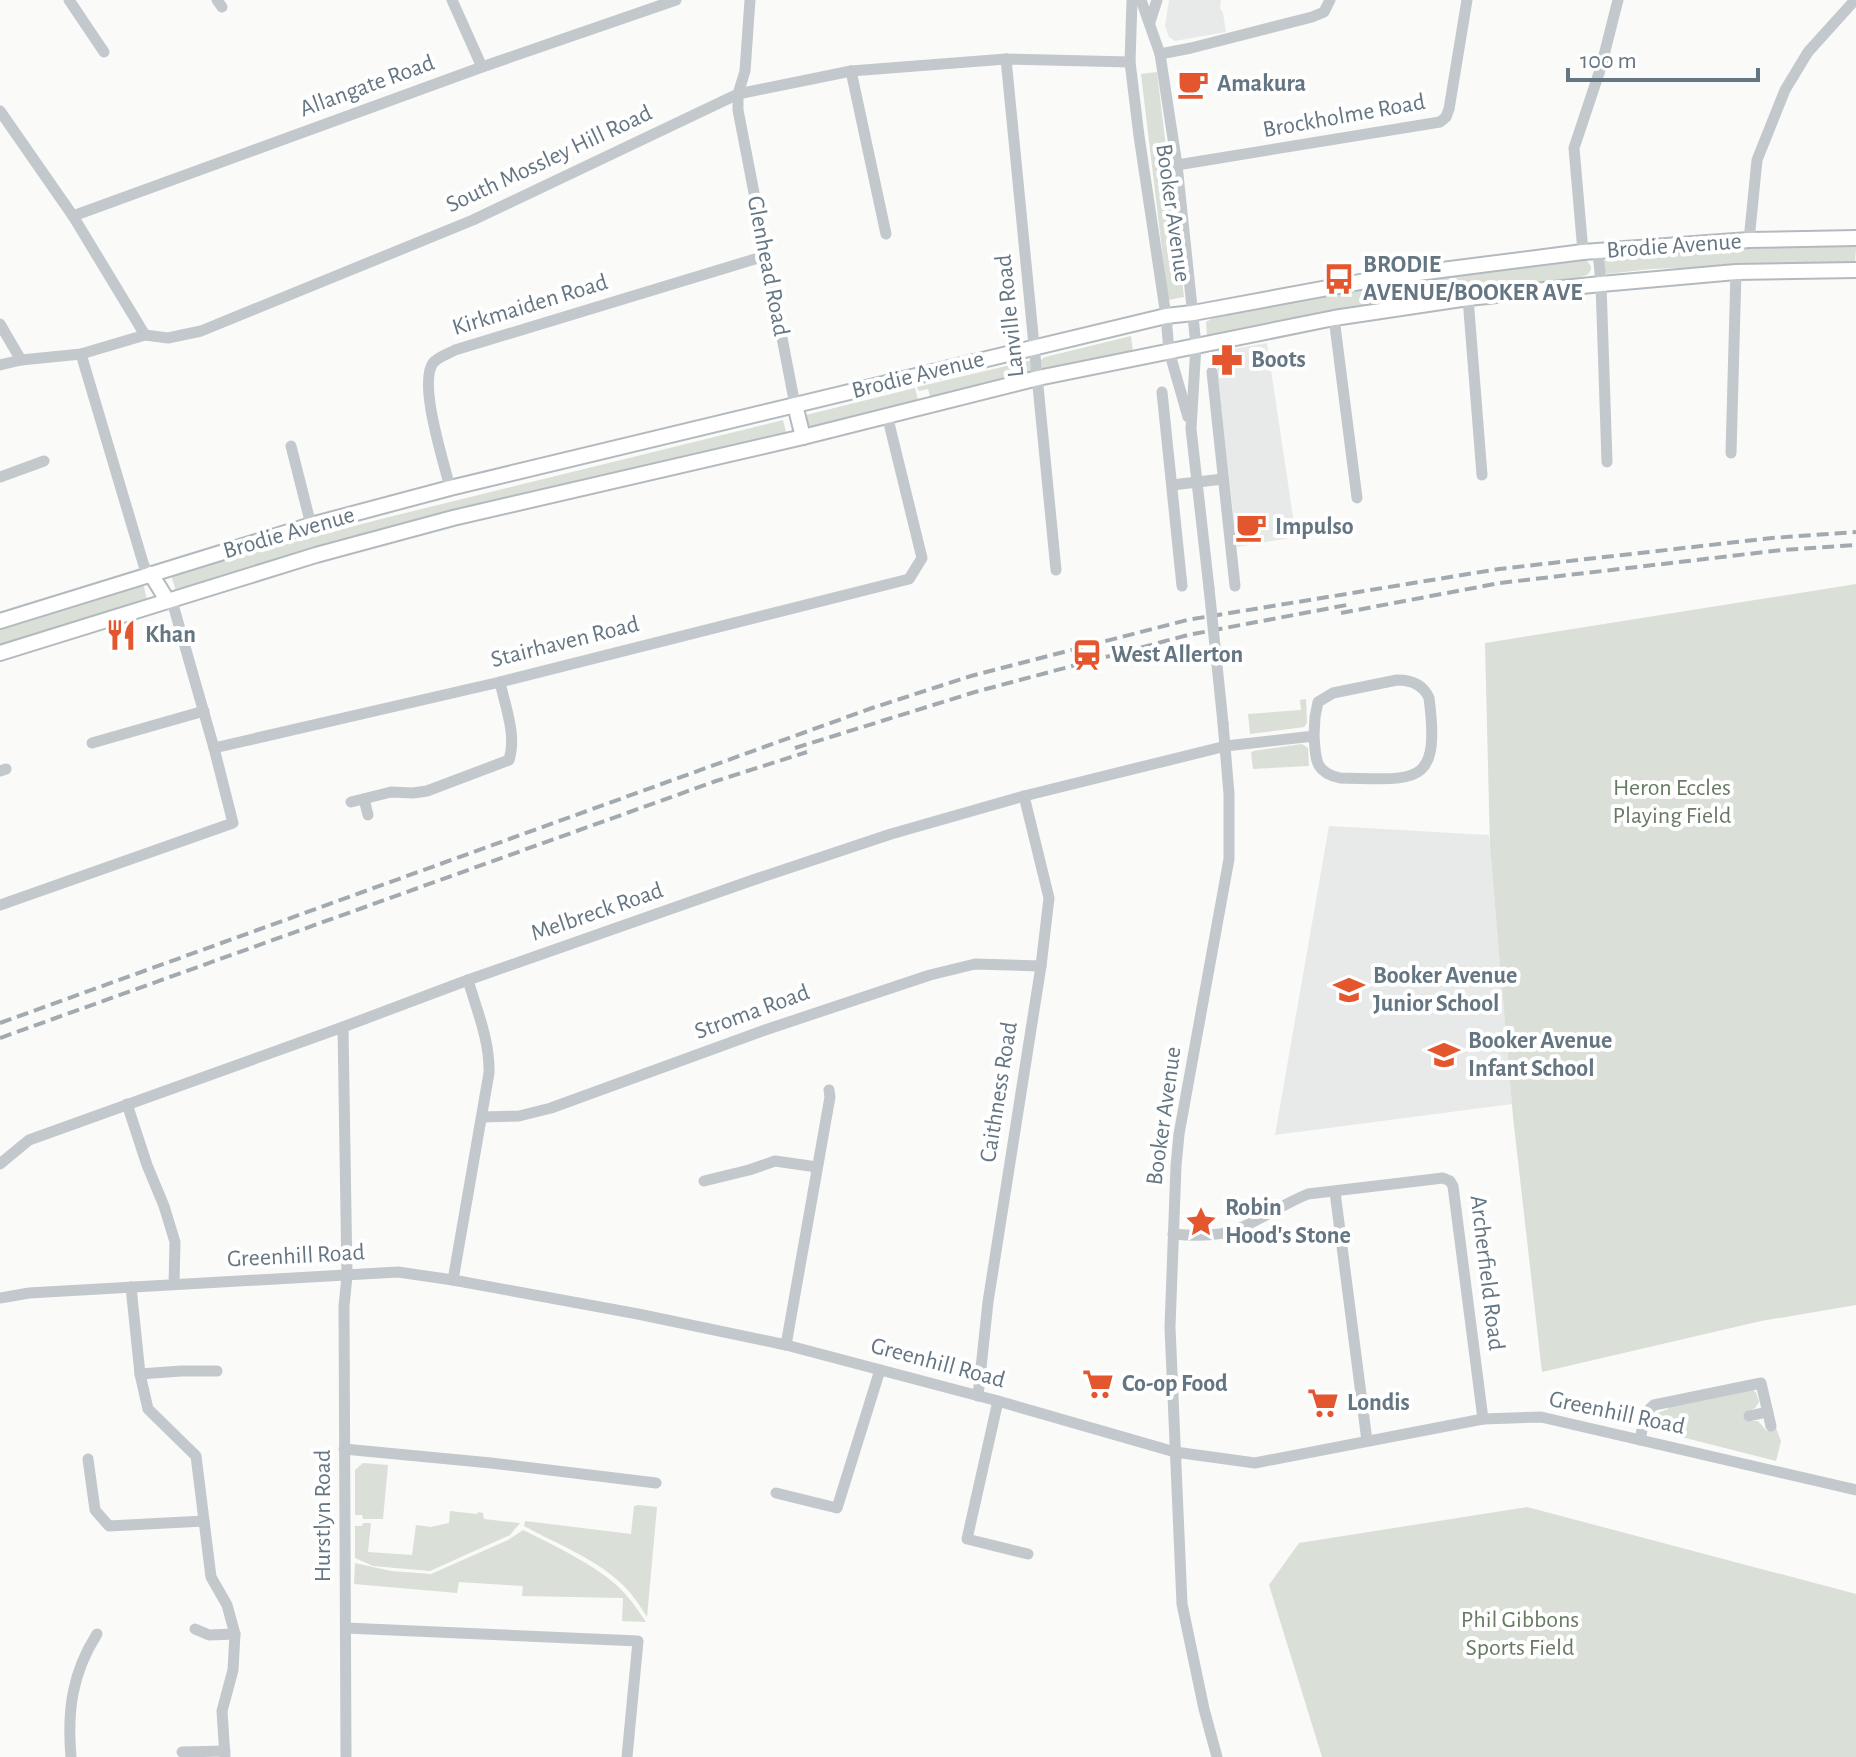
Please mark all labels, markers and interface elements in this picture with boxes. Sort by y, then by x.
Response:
scale bar [1568,32,1758,82]
text: 100 m [1580,49,1637,73]
street label: Allangate Road [296,51,438,121]
cafe icon: Amakura [1176,67,1210,101]
place label: Amakura [1217,72,1306,96]
street label: Brockholme Road [1261,90,1427,142]
street label: South Mossley Hill Road [442,101,656,217]
street label: Booker Avenue [1151,142,1195,284]
street label: Glenhead Road [743,194,793,338]
street label: Brodie Avenue [1606,229,1742,263]
street label: Lanville Road [992,253,1028,379]
place label: BRODIE AVENUE/BOOKER AVE [1363,253,1582,305]
bus stop icon: BRODIE AVENUE/BOOKER AVE [1322,262,1356,296]
street label: Kirkmaiden Road [449,270,611,340]
pharmacy icon: Boots [1210,343,1244,377]
street label: Brodie Avenue [849,347,987,403]
place label: Boots [1251,348,1306,372]
street label: Brodie Avenue [221,503,357,563]
cafe icon: Impulso [1234,510,1268,544]
place label: Impulso [1275,515,1354,539]
street label: Stairhaven Road [488,612,642,672]
restaurant icon: Khan [104,618,138,652]
place label: Khan [145,623,196,647]
station icon: West Allerton [1070,638,1104,672]
place label: West Allerton [1111,643,1243,667]
park label: Heron Eccles Playing Field [1613,776,1731,828]
street label: Melbreck Road [528,878,666,946]
place label: Booker Avenue Junior School [1373,964,1517,1016]
school or university icon: Booker Avenue Junior School [1332,973,1366,1007]
street label: Stroma Road [691,980,813,1044]
street label: Caithness Road [976,1020,1022,1164]
place label: Booker Avenue Infant School [1468,1029,1612,1081]
school or university icon: Booker Avenue Infant School [1427,1038,1461,1072]
street label: Booker Avenue [1142,1045,1186,1187]
street label: Archerfield Road [1466,1194,1508,1352]
place label: Robin Hood's Stone [1225,1196,1351,1248]
place icon: Robin Hood's Stone [1184,1205,1218,1239]
street label: Greenhill Road [226,1240,366,1272]
street label: Greenhill Road [868,1334,1008,1392]
supermarket icon: Co-op Food [1081,1367,1115,1401]
place label: Co-op Food [1122,1372,1228,1396]
supermarket icon: Londis [1306,1386,1340,1420]
street label: Greenhill Road [1547,1387,1687,1439]
place label: Londis [1347,1391,1410,1415]
street label: Hurstlyn Road [311,1450,335,1582]
park label: Phil Gibbons Sports Field [1461,1608,1579,1660]

